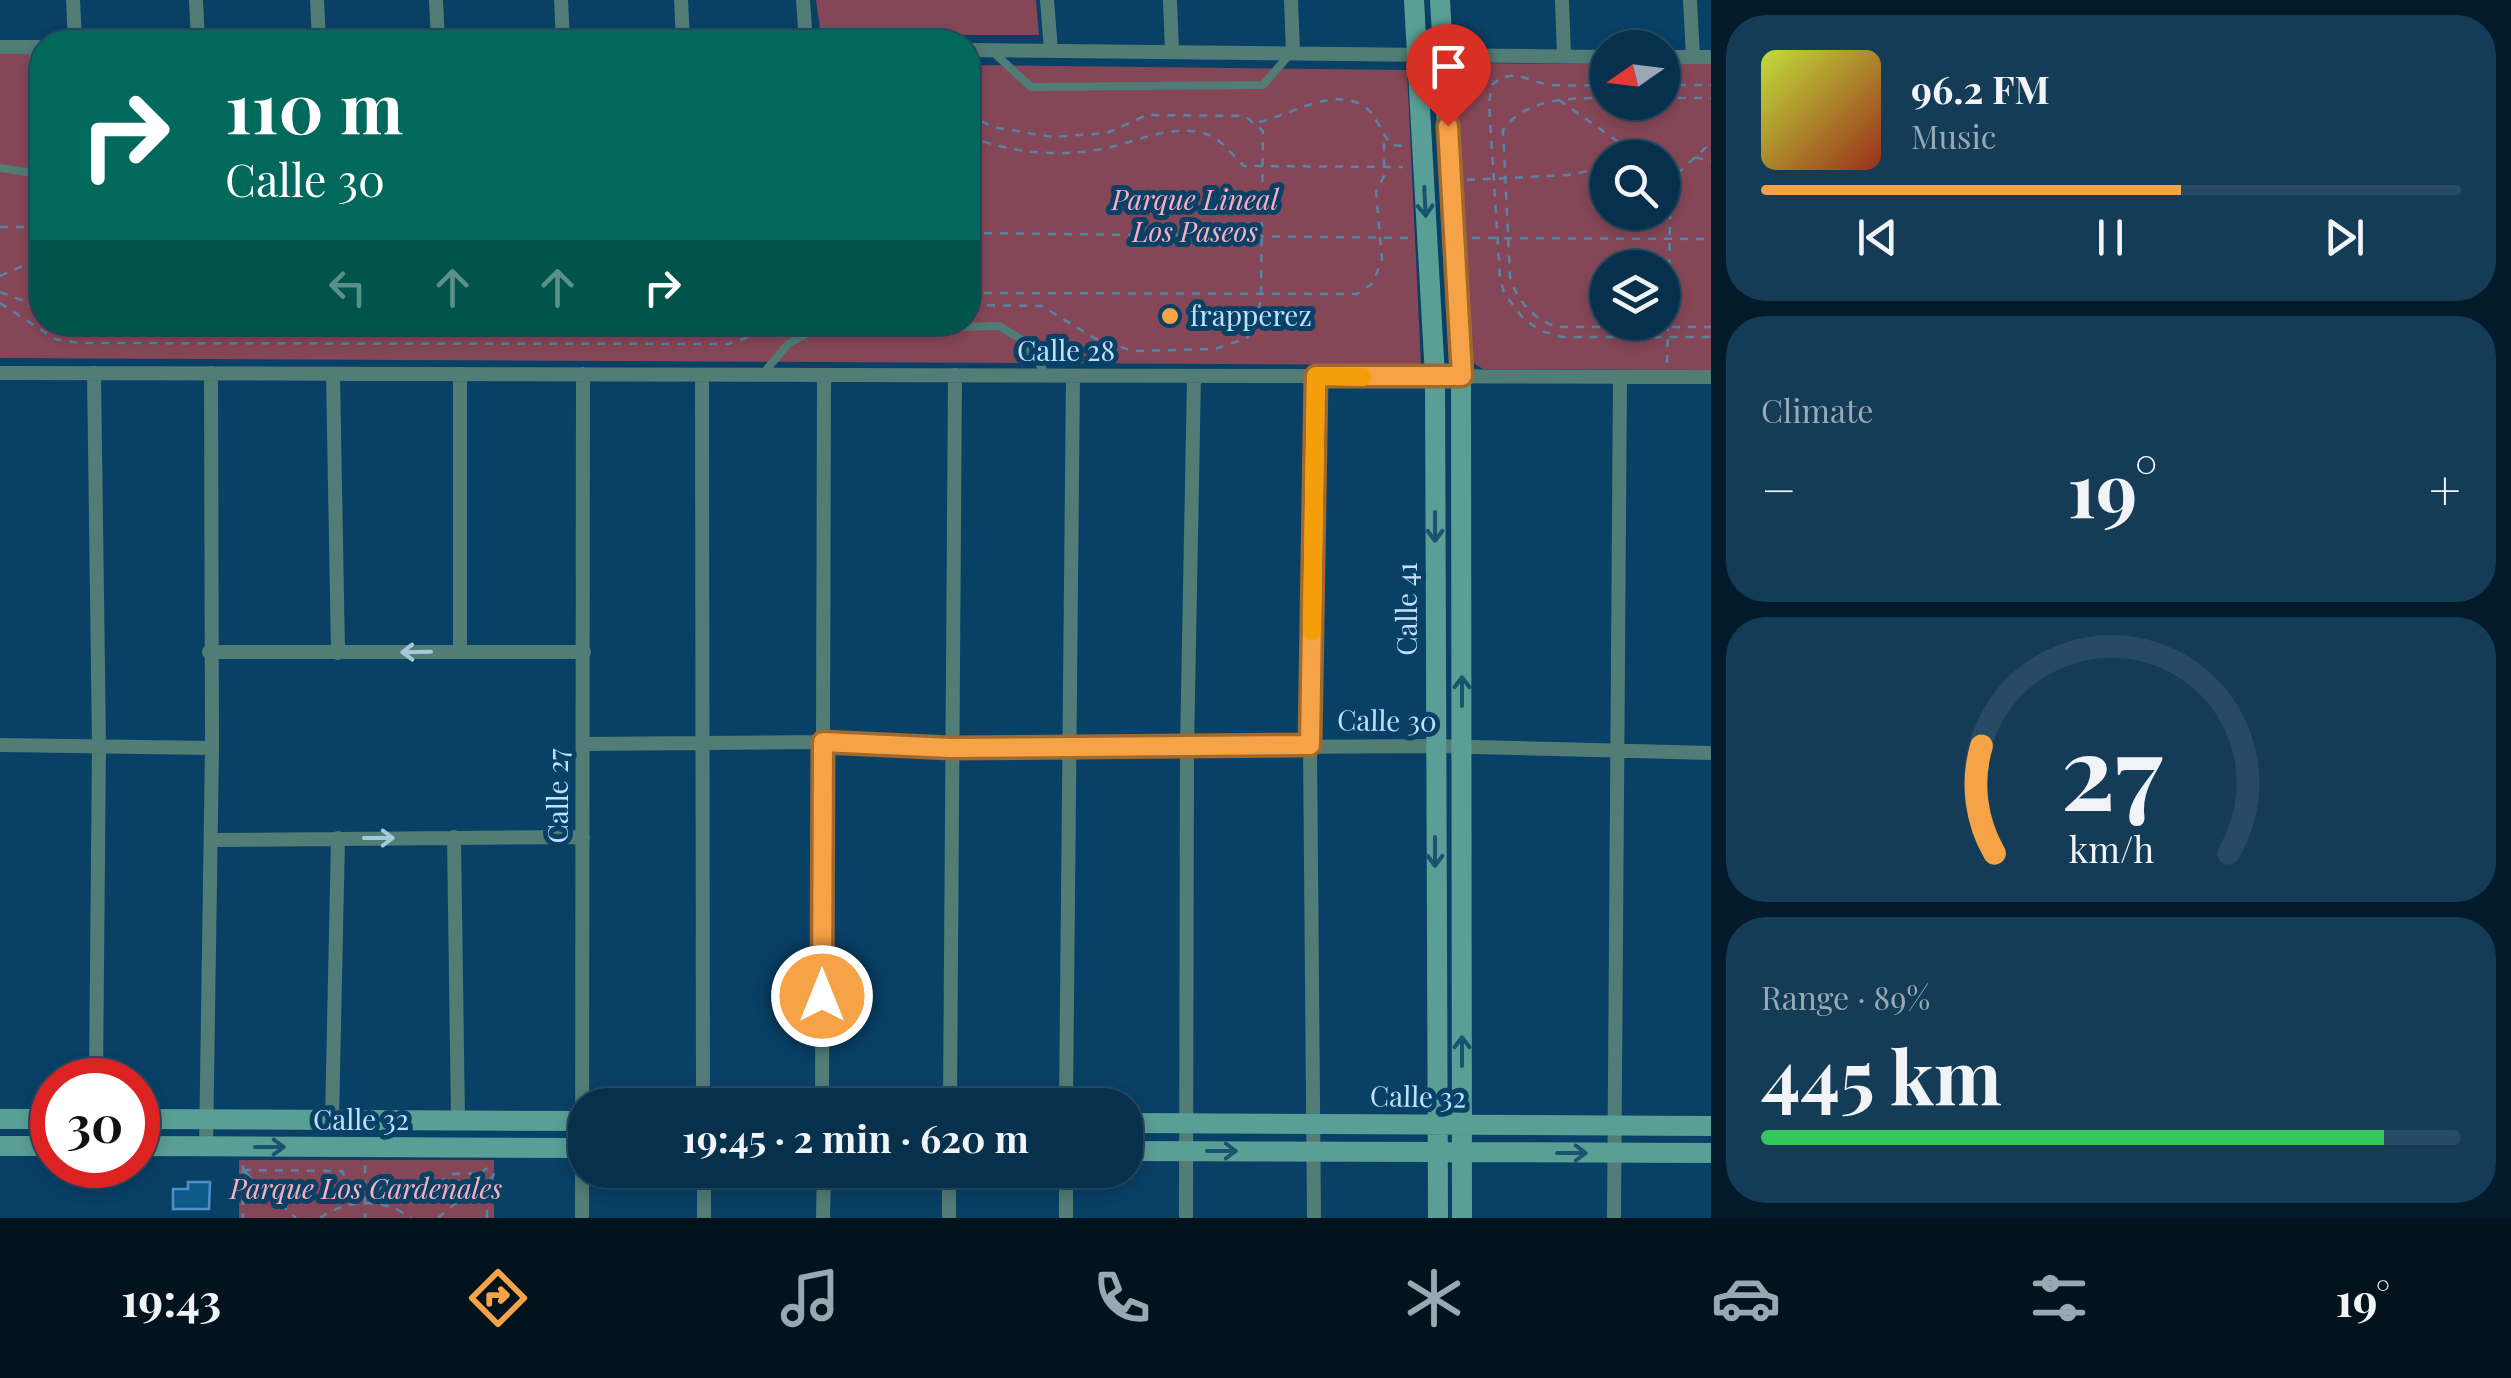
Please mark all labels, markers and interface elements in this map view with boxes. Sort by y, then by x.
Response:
pin [1406,24,1491,127]
north arrow [1590,30,1680,120]
map controls [1590,30,1680,340]
icon: arrive [1421,39,1476,94]
text: 110 m [225,58,403,152]
text: 96.2 FM [1911,63,2050,114]
icon: right [60,70,190,200]
text: Music [1911,114,1996,157]
button: search [1590,140,1680,230]
text: Calle 30 [225,148,385,208]
park label: Parque Lineal Los Paseos [1111,180,1280,249]
one-way arrow [1416,186,1435,218]
icon: previous [1850,210,1905,265]
icon: pause [2083,210,2138,265]
icon: next [2317,210,2372,265]
button: layers [1590,250,1680,340]
icon: left [320,260,375,315]
icon: ahead [425,260,480,315]
icon: ahead [530,260,585,315]
icon: right [635,260,690,315]
place label: frapperez [1190,296,1312,333]
marker: frapperez [1159,305,1181,327]
street label: Calle 28 [1017,331,1115,368]
text: Climate [1761,388,1873,431]
text: 19° [2067,437,2158,537]
text: − [1761,451,1797,525]
text: + [2429,451,2461,525]
one-way arrow [1426,510,1444,542]
street label: Calle 41 [1387,562,1424,656]
one-way arrow [401,643,433,662]
one-way arrow [1452,675,1472,708]
text: 27 [2060,698,2163,837]
street label: Calle 30 [1337,700,1437,739]
street label: Calle 27 [538,748,575,843]
text: km/h [2068,824,2154,872]
one-way arrow [362,828,394,848]
one-way arrow [1426,834,1444,867]
position arrow [770,944,874,1048]
text: Range · 89% [1761,975,1930,1018]
text: 445 km [1761,1024,2002,1124]
one-way arrow [1452,1035,1472,1068]
speed limit sign: 30 [30,1058,160,1188]
street label: Calle 32 [1370,1076,1466,1115]
street label: Calle 32 [313,1100,409,1137]
text: 19:45 · 2 min · 620 m [682,1112,1029,1163]
one-way arrow [252,1138,285,1156]
one-way arrow [1206,1142,1238,1160]
one-way arrow [1556,1144,1588,1162]
park label: Parque Los Cardenales [229,1169,503,1206]
icon: directions [463,1263,533,1333]
icon: music [775,1263,845,1333]
icon: phone [1087,1263,1157,1333]
icon: climate [1399,1263,1469,1333]
icon: car [1711,1263,1781,1333]
icon: filters [2024,1263,2094,1333]
text: 19:43 [121,1268,221,1328]
text: 19° [2336,1268,2390,1328]

